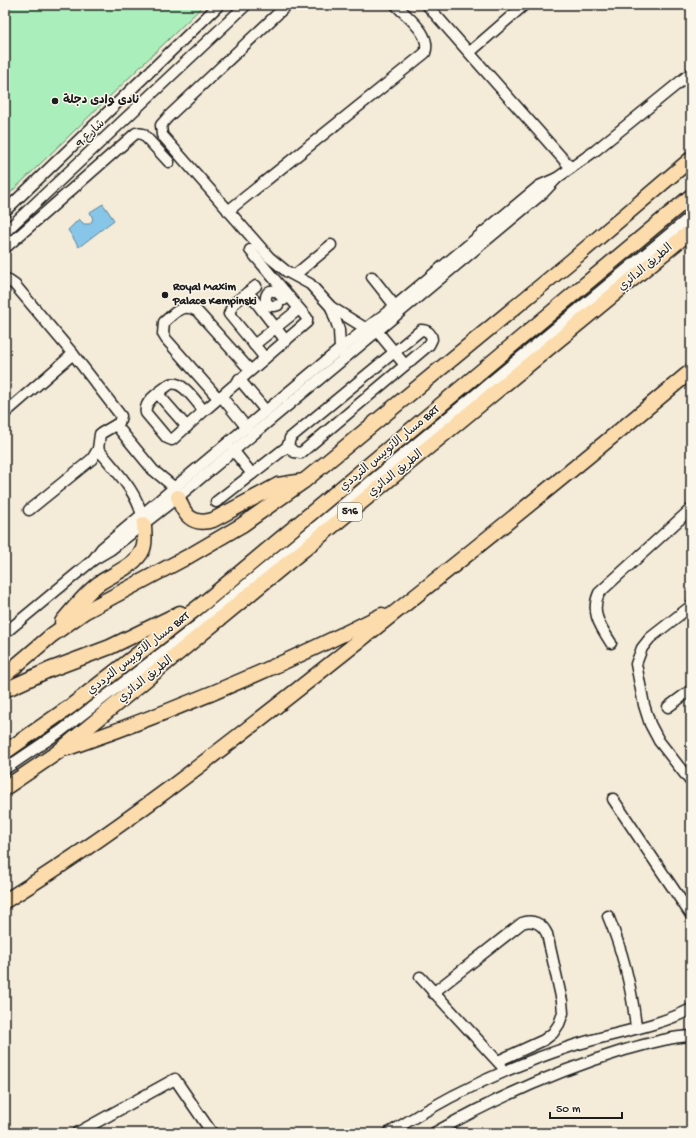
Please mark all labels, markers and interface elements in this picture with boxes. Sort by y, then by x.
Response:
place label: نادى وادى دجلة [63,93,140,108]
marker: نادى وادى دجلة [50,96,60,106]
street label: شارع 9 [73,117,109,152]
street label: الطريق الدائري [616,241,676,295]
place label: Royal Maxim Palace Kempinski [172,281,257,309]
marker: Royal Maxim Palace Kempinski [160,290,170,300]
street label: مسار الاتوبيس الترددي BRT [337,402,444,495]
street label: الطريق الدائري [366,448,426,500]
road number: 516 [338,503,362,521]
street label: مسار الاتوبيس الترددي BRT [85,609,194,698]
street label: الطريق الدائري [116,654,176,706]
scale bar [550,1094,622,1120]
text: 50 m [556,1103,581,1117]

